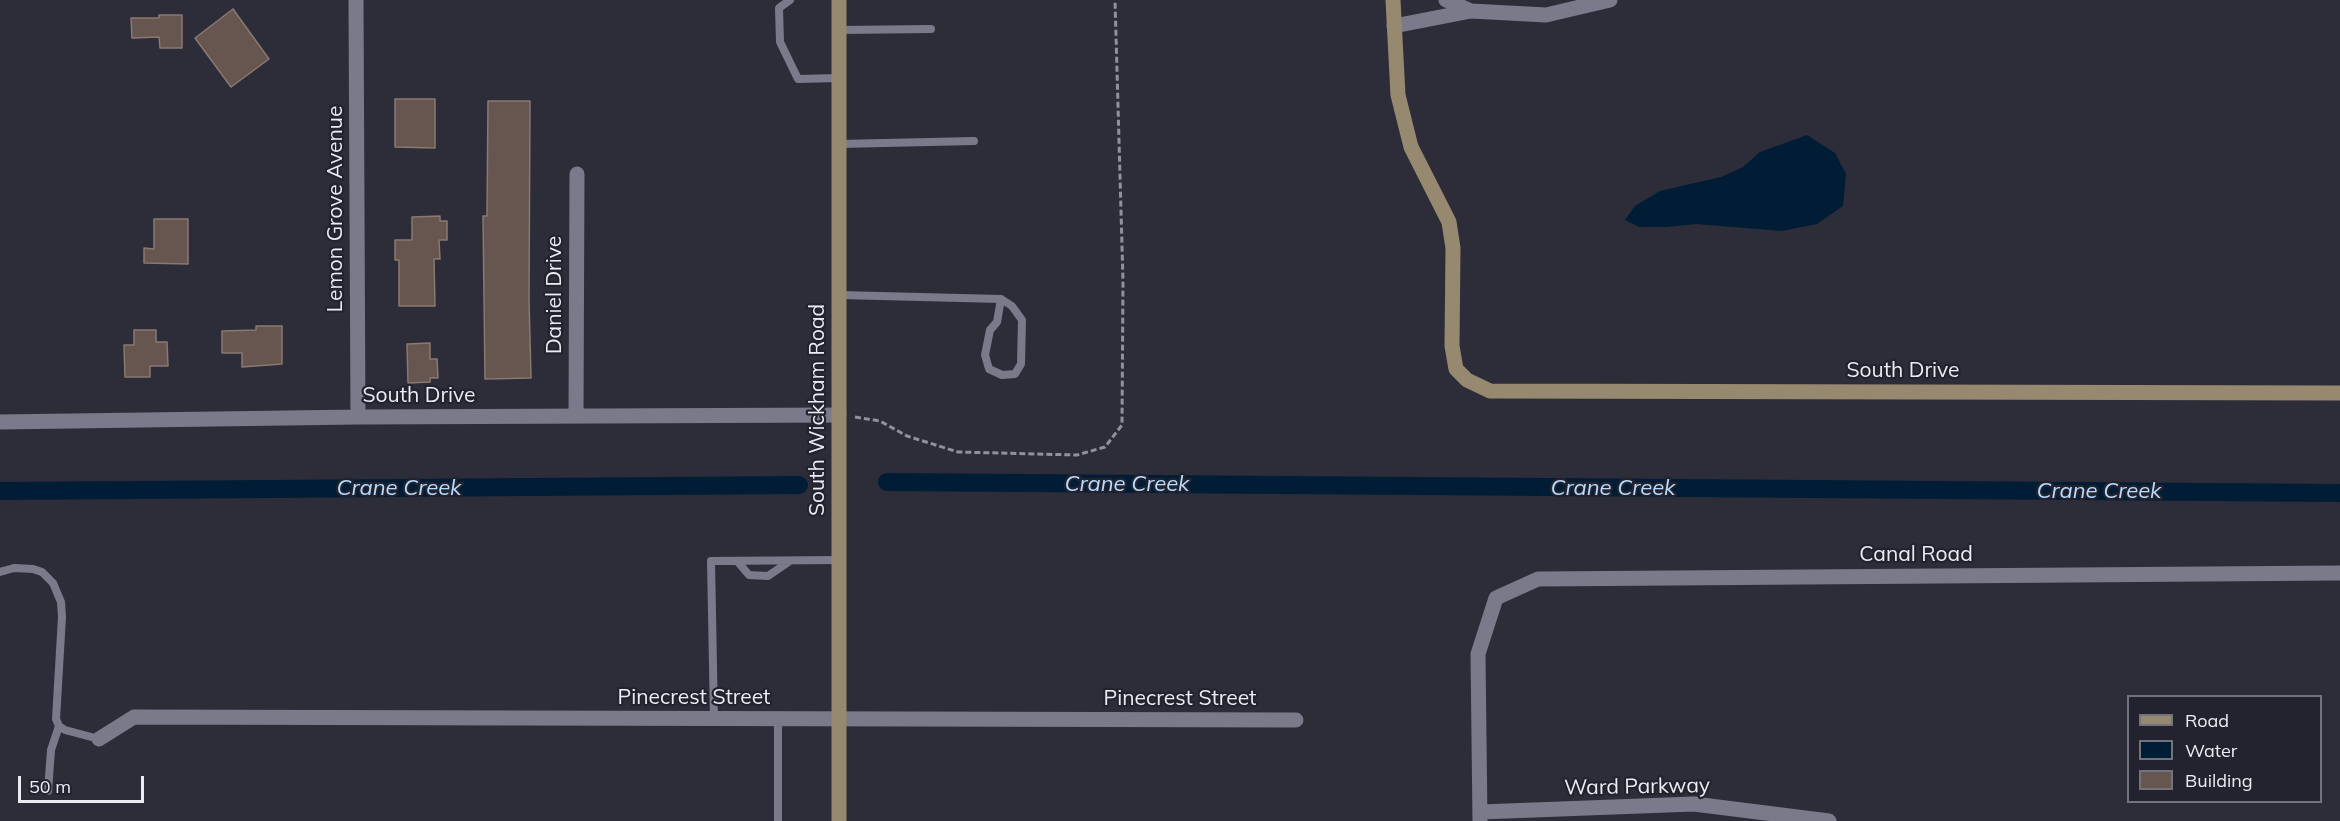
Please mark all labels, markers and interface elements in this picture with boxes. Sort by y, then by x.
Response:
street label: Lemon Grove Avenue [323,106,349,312]
street label: Daniel Drive [542,236,568,354]
street label: South Wickham Road [805,304,831,516]
street label: South Drive [1846,358,1960,384]
street label: South Drive [362,383,476,409]
water label: Crane Creek [1065,471,1189,497]
water label: Crane Creek [337,475,461,501]
water label: Crane Creek [1551,475,1675,501]
water label: Crane Creek [2037,478,2161,504]
street label: Canal Road [1859,542,1973,568]
street label: Pinecrest Street [618,685,770,711]
street label: Pinecrest Street [1104,686,1256,712]
legend [2127,695,2322,803]
text: Road [2185,709,2229,732]
text: Water [2185,739,2237,762]
scale bar [21,764,147,802]
text: Building [2185,769,2253,792]
street label: Ward Parkway [1564,773,1710,801]
text: 50 m [29,775,71,798]

